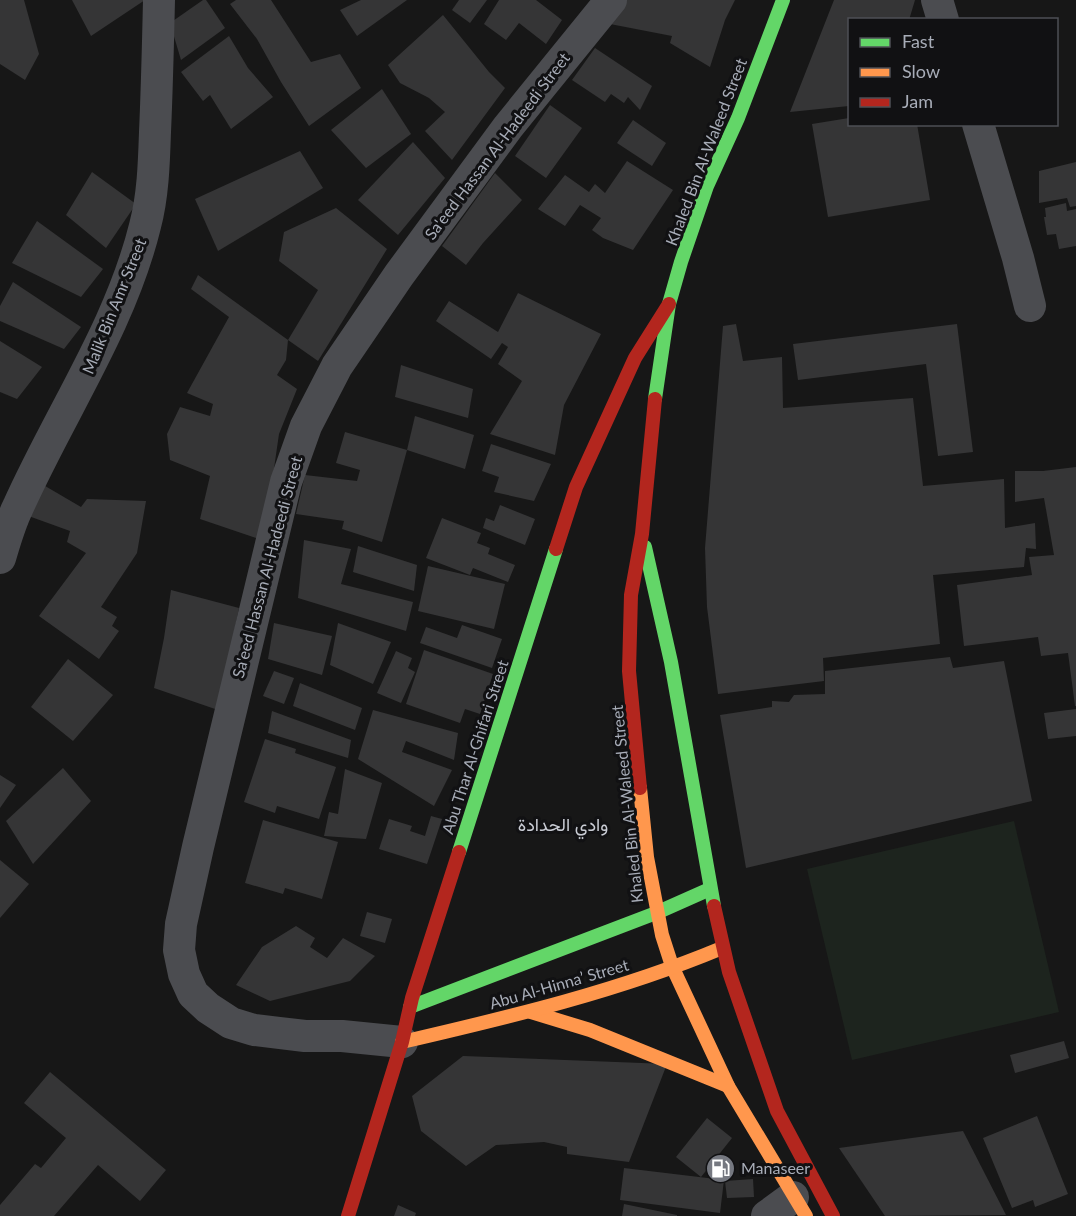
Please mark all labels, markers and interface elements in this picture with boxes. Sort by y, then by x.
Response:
legend [848,18,1058,126]
text: Fast [902,30,935,52]
street label: Sa'eed Hassan Al-Hadeedi Street [420,48,573,243]
street label: Khaled Bin Al-Waleed Street [661,55,750,248]
text: Slow [902,60,940,82]
text: Jam [902,90,933,112]
street label: Malik Bin Amr Street [78,235,150,376]
street label: Sa'eed Hassan Al-Hadeedi Street [228,454,305,680]
street label: Abu Thar Al-Ghifari Street [437,657,512,836]
street label: Khaled Bin Al-Waleed Street [607,704,646,904]
district label: وادي الحدادة [518,813,608,840]
street label: Abu Al-Hinna’ Street [487,955,631,1012]
fuel station icon: Manaseer [704,1152,736,1184]
place label: Manaseer [741,1158,810,1177]

